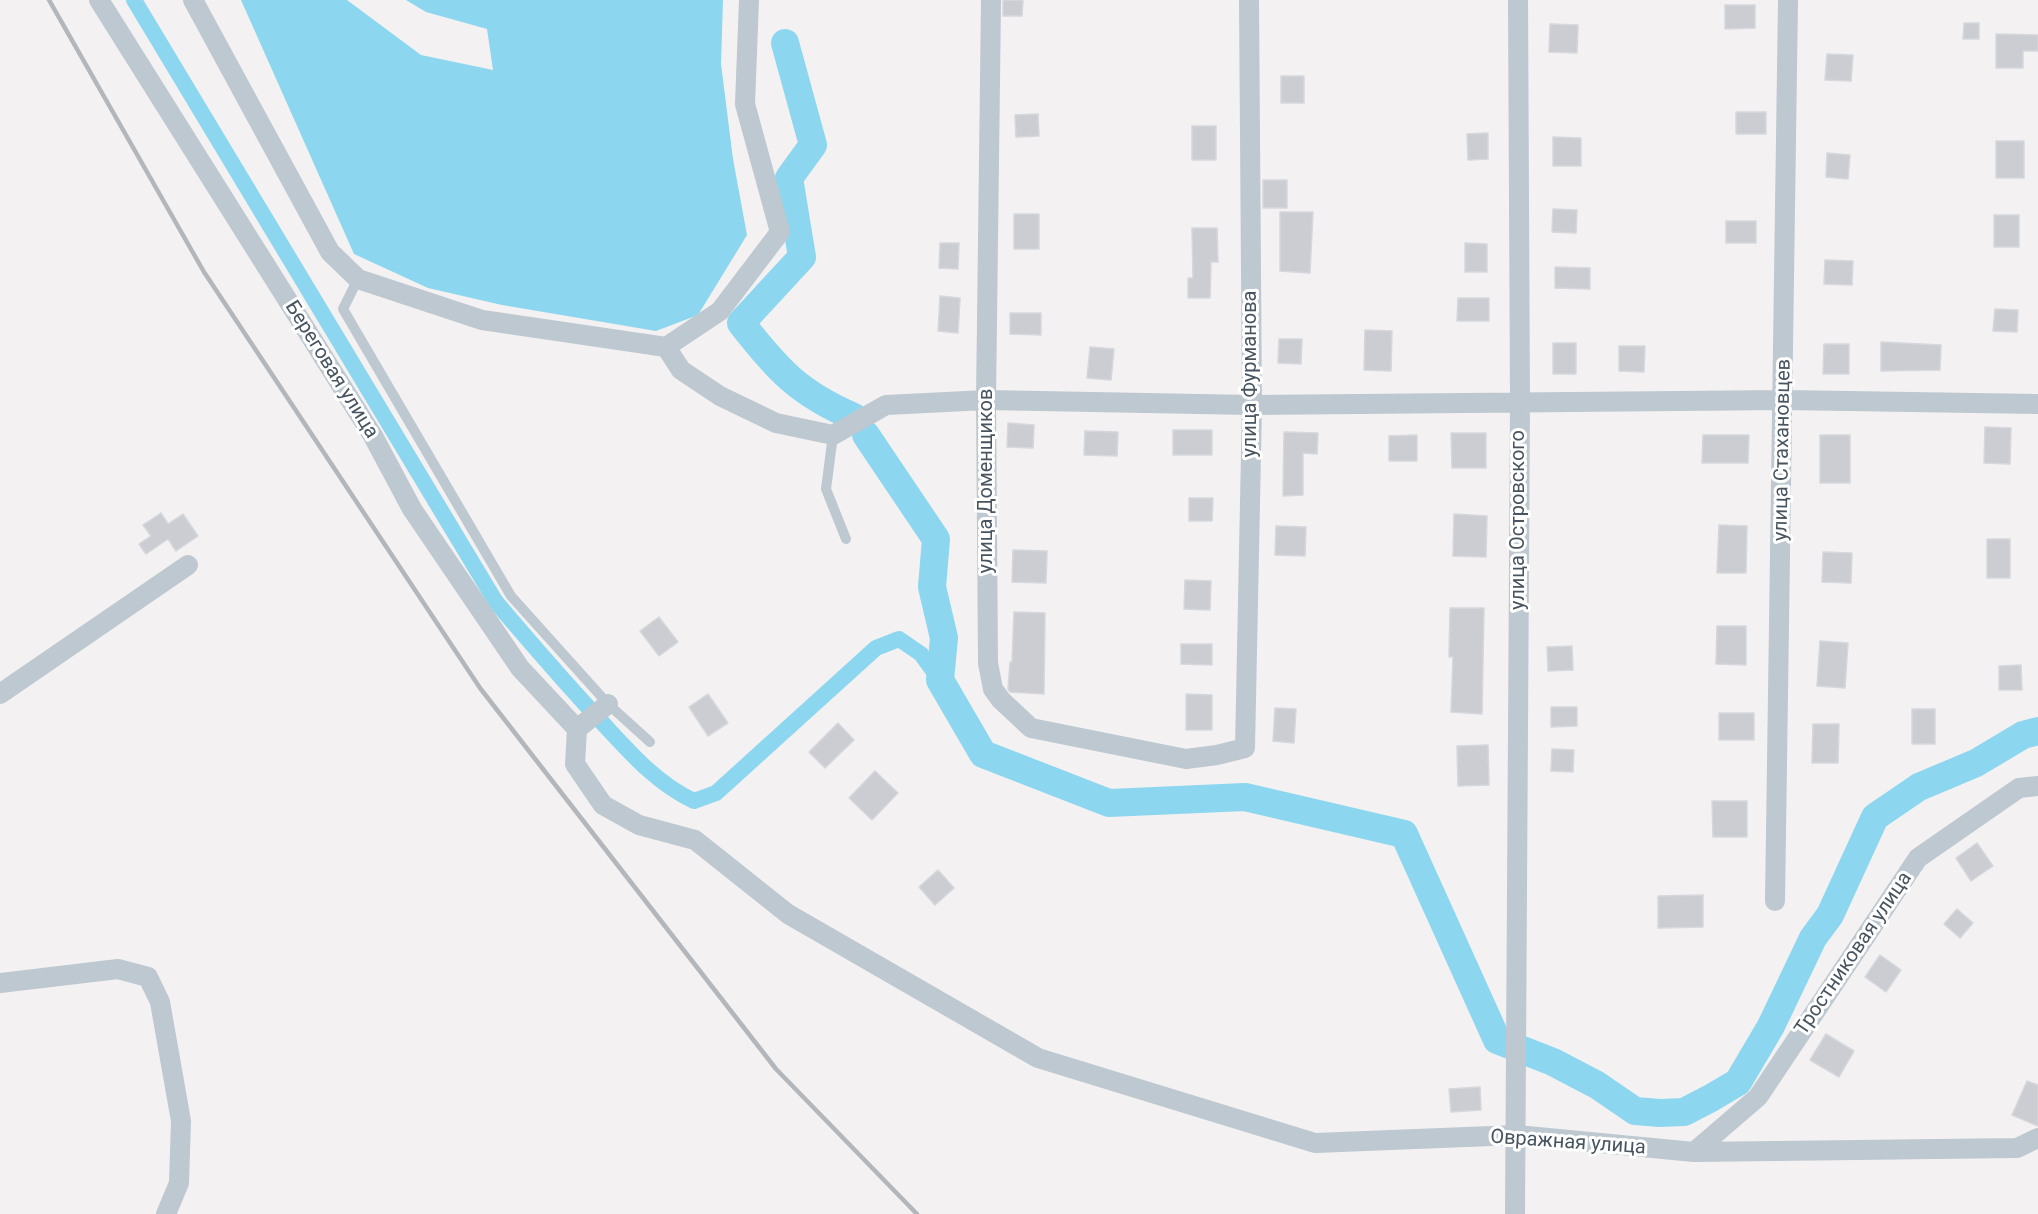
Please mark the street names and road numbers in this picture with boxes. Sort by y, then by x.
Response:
street label: улица Фурманова [1239,291,1263,457]
street label: Береговая улица [279,297,383,443]
street label: улица Стахановцев [1769,359,1797,541]
street label: улица Доменщиков [975,389,999,573]
street label: улица Островского [1507,430,1531,610]
street label: Тростниковая улица [1790,868,1918,1040]
street label: Овражная улица [1489,1126,1647,1160]

